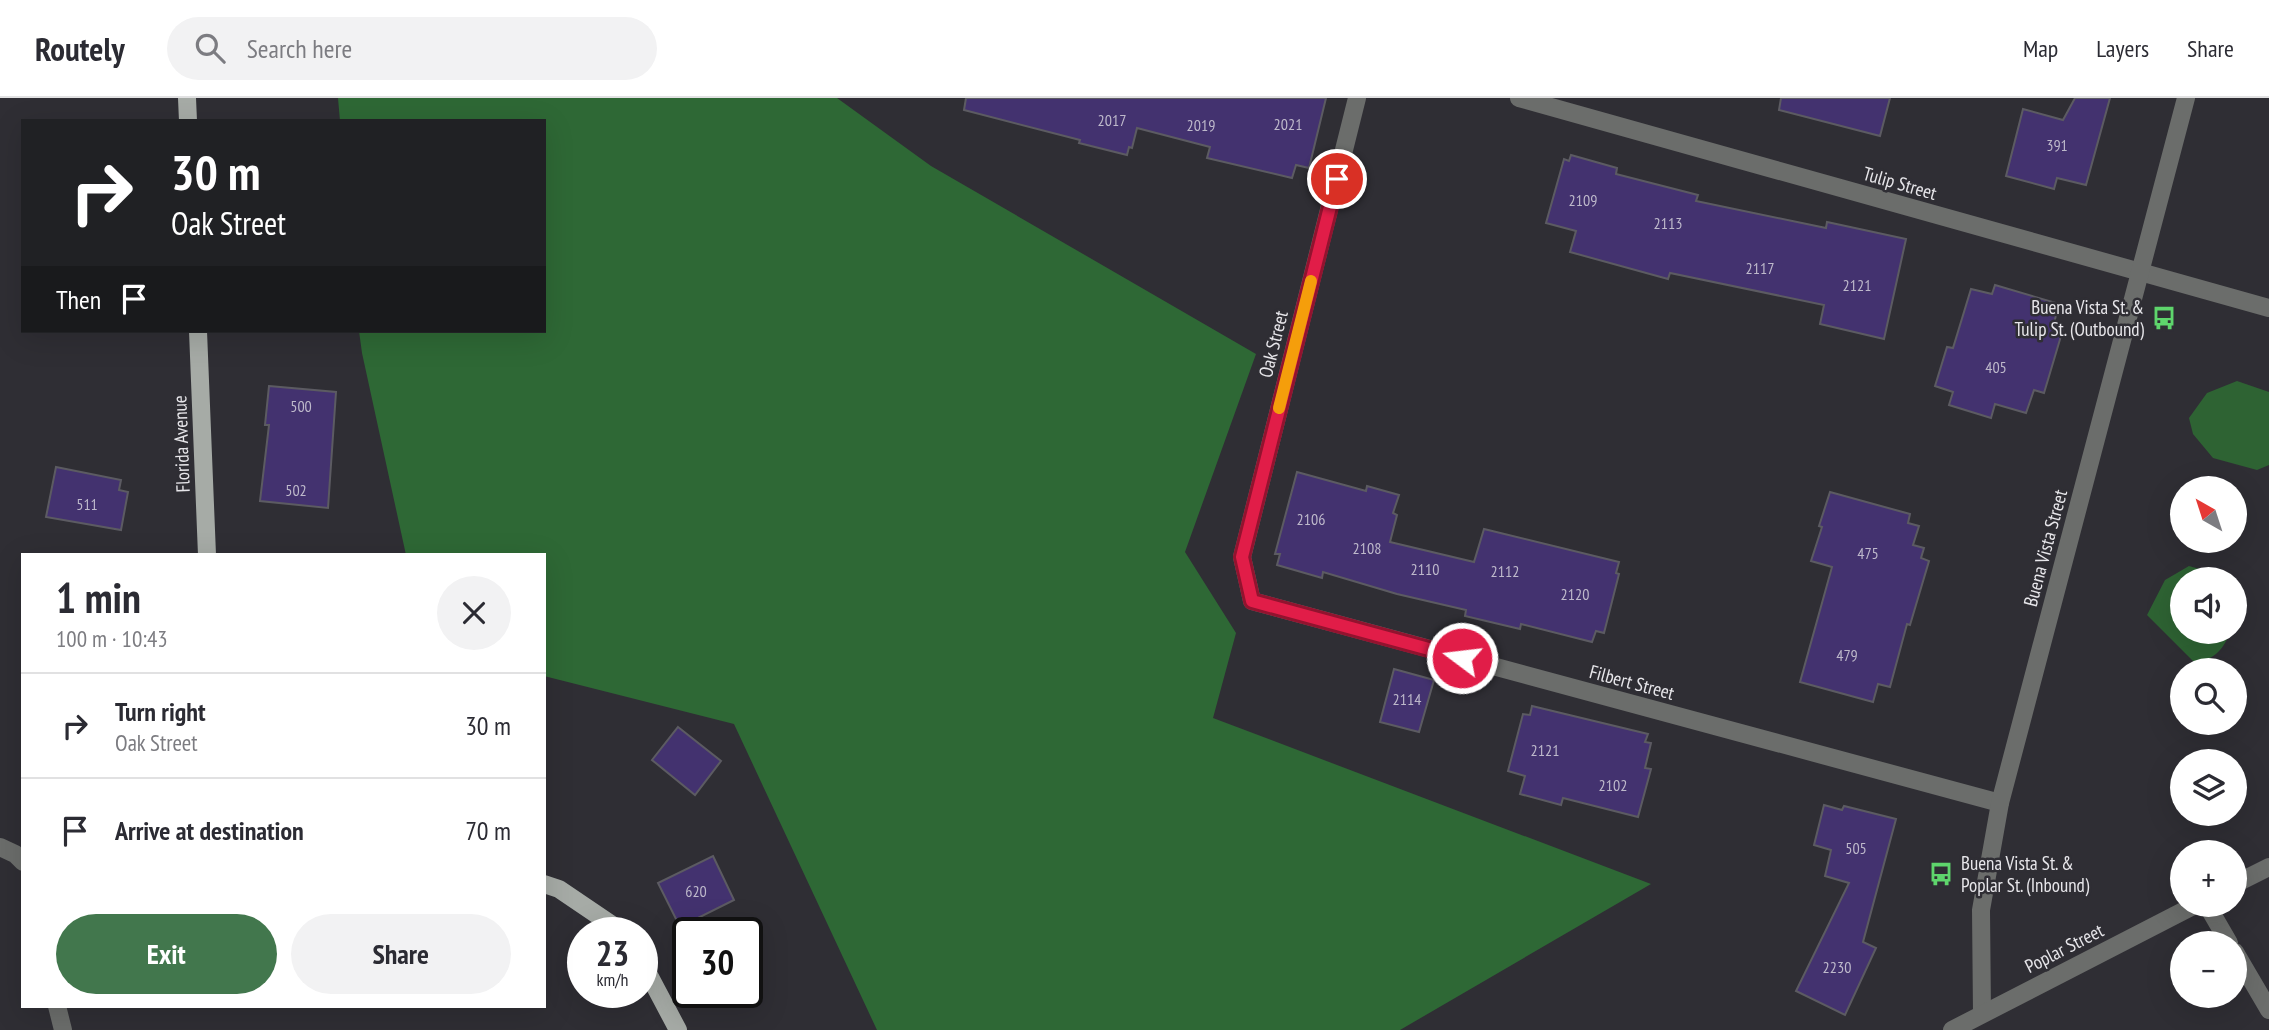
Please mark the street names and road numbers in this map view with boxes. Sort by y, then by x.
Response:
street label: Tulip Street [1860,161,1940,205]
street label: Oak Street [1253,307,1293,380]
street label: Florida Avenue [167,395,195,493]
street label: Buena Vista Street [2018,486,2072,609]
street label: Filbert Street [1587,659,1678,705]
street label: Poplar Street [2021,918,2108,978]

